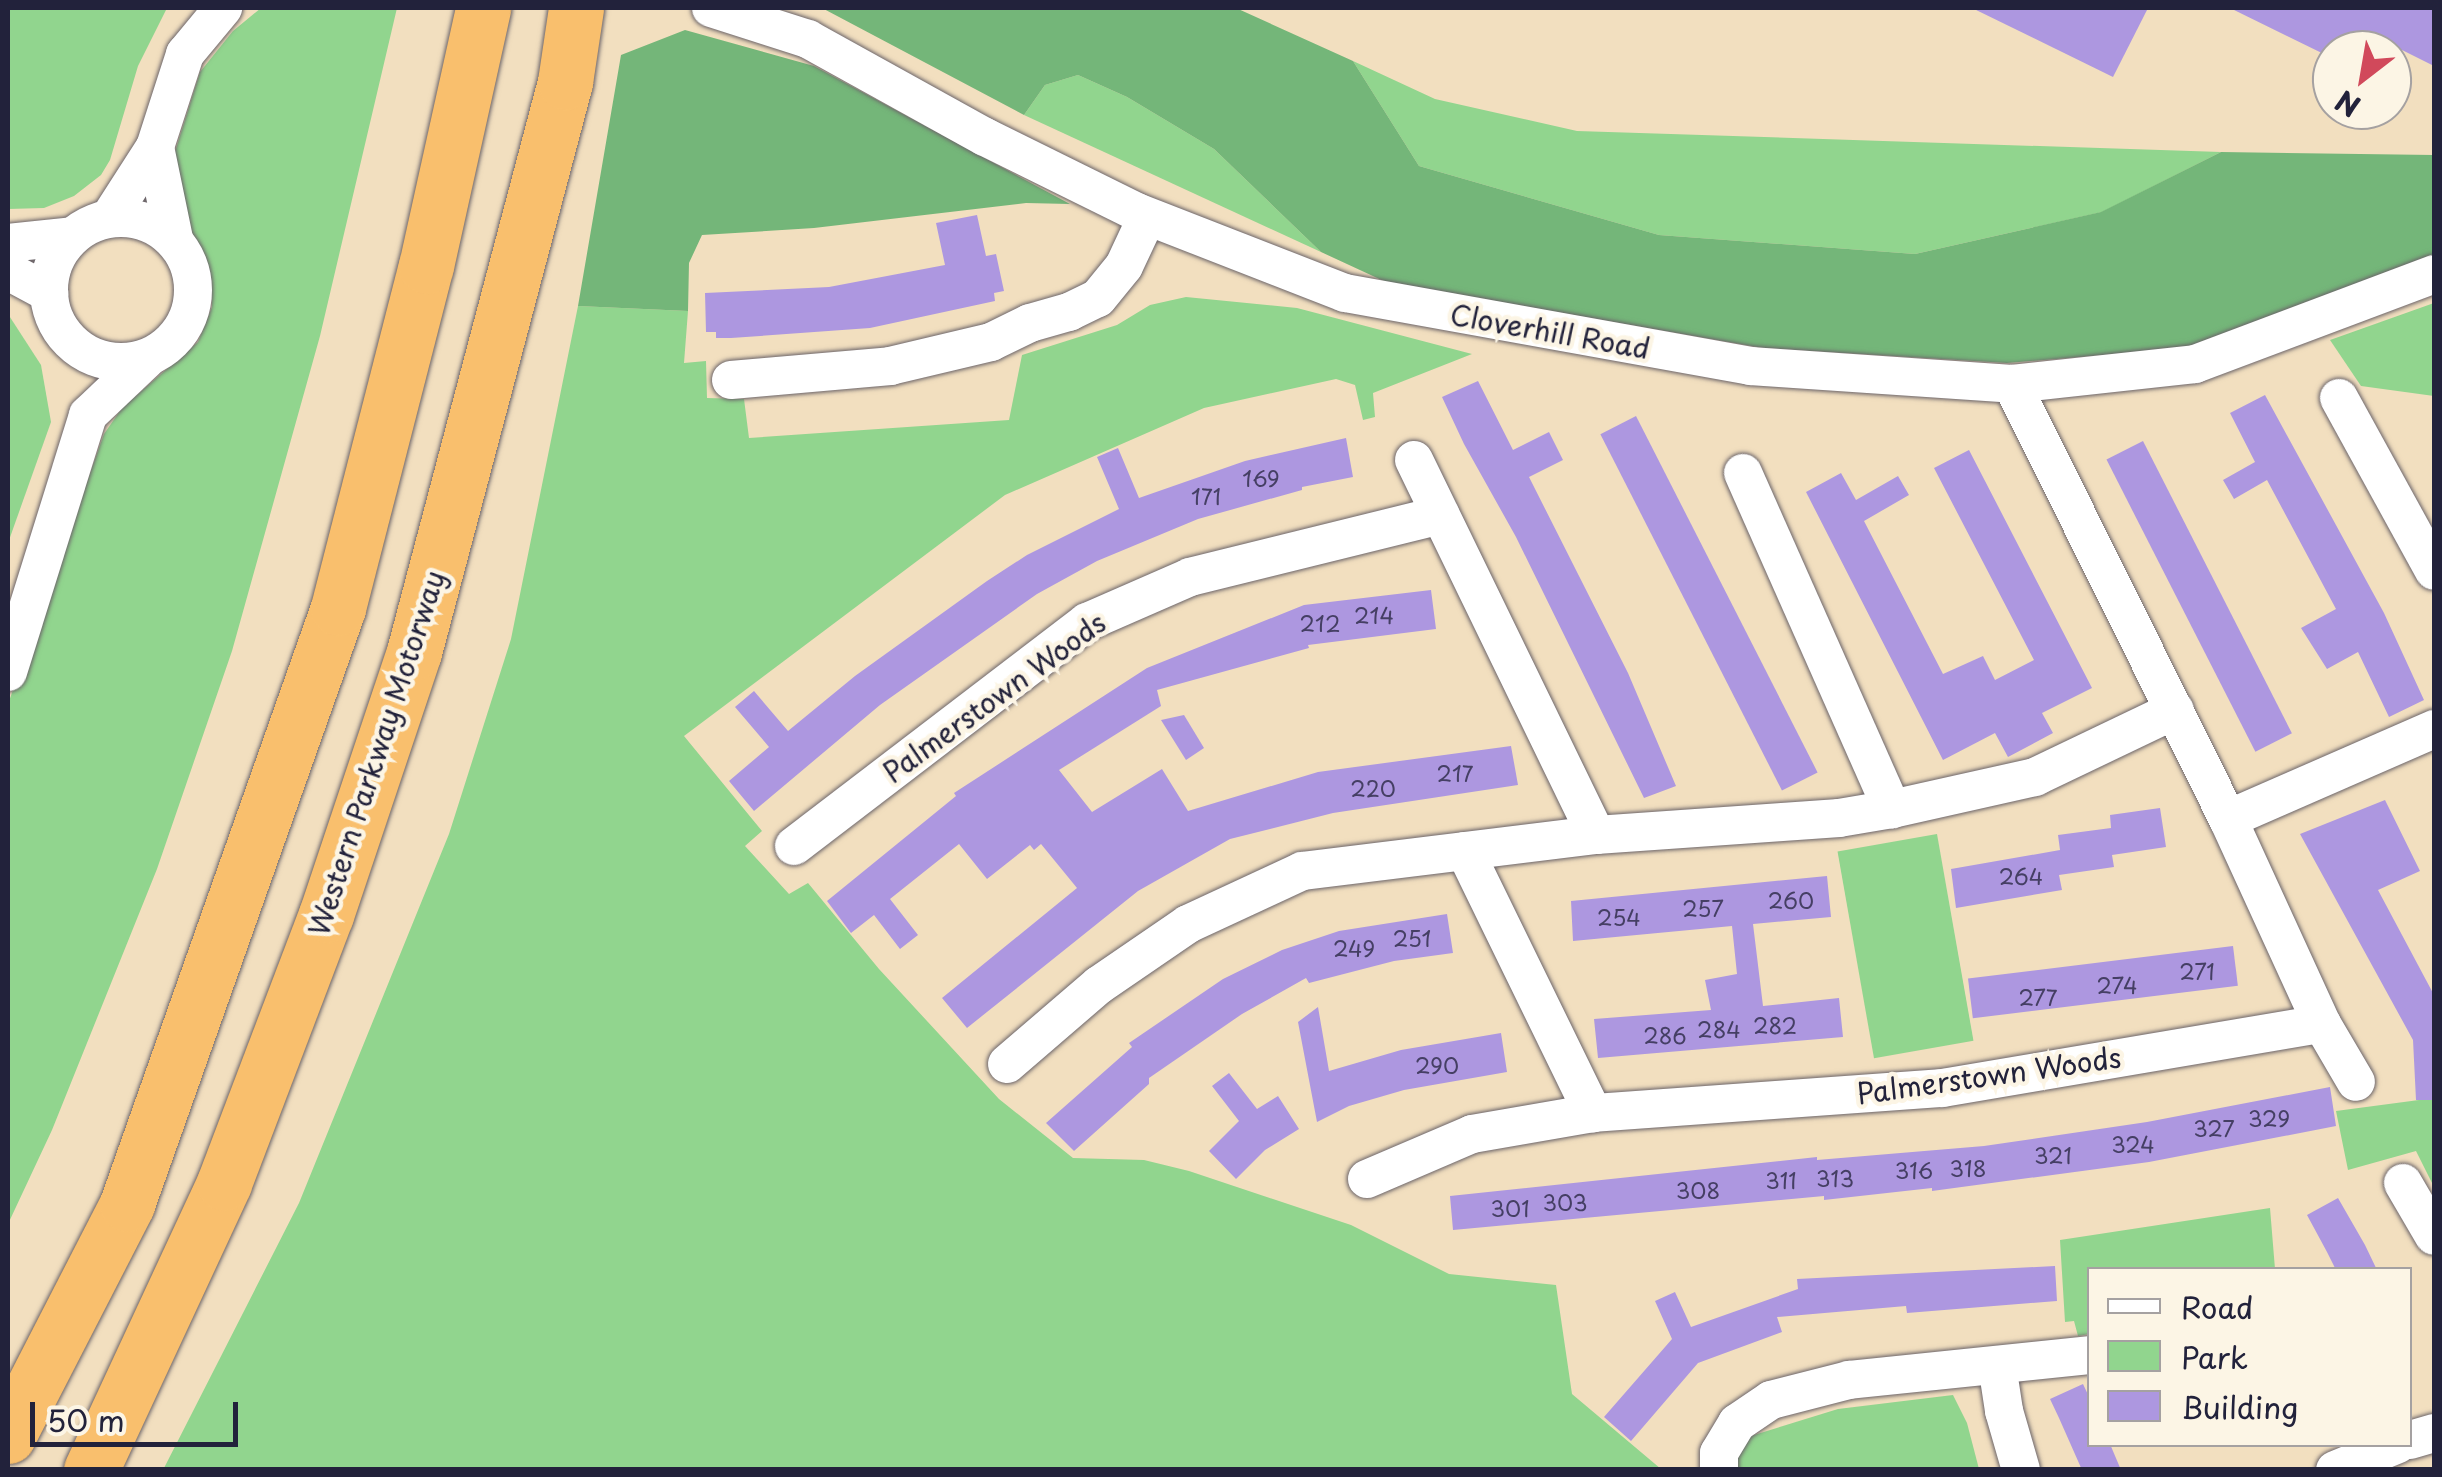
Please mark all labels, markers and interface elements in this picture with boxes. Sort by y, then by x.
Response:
north arrow [2312,30,2412,130]
text: N [2327,80,2368,129]
street label: Cloverhill Road [1447,297,1653,365]
house number: 169 [1242,465,1280,491]
house number: 171 [1191,483,1221,509]
street label: Western Parkway Motorway [301,565,451,941]
house number: 214 [1354,602,1394,628]
street label: Palmerstown Woods [877,605,1111,789]
house number: 212 [1299,610,1341,636]
house number: 217 [1436,760,1474,786]
house number: 220 [1350,775,1396,801]
house number: 264 [1999,863,2043,889]
house number: 260 [1768,887,1814,913]
house number: 257 [1682,895,1724,921]
house number: 254 [1597,904,1641,930]
house number: 251 [1393,925,1431,951]
house number: 249 [1333,935,1375,961]
house number: 271 [2179,958,2215,984]
house number: 274 [2096,972,2138,998]
house number: 277 [2018,984,2058,1010]
house number: 282 [1753,1012,1797,1038]
house number: 284 [1697,1016,1741,1042]
house number: 286 [1643,1022,1687,1048]
street label: Palmerstown Woods [1855,1040,2123,1110]
house number: 290 [1415,1052,1459,1078]
house number: 329 [2248,1105,2290,1131]
house number: 327 [2193,1115,2235,1141]
house number: 324 [2111,1131,2155,1157]
house number: 321 [2034,1142,2072,1168]
house number: 318 [1950,1155,1986,1181]
house number: 316 [1895,1157,1933,1183]
house number: 313 [1816,1165,1854,1191]
house number: 311 [1765,1167,1797,1193]
house number: 308 [1676,1177,1720,1203]
house number: 303 [1542,1189,1588,1215]
house number: 301 [1491,1195,1529,1221]
legend [2087,1267,2412,1447]
text: Road [2181,1284,2254,1329]
text: Park [2181,1334,2248,1379]
scale bar [35,1382,242,1444]
text: Building [2181,1384,2298,1429]
text: 50 m [47,1397,125,1442]

